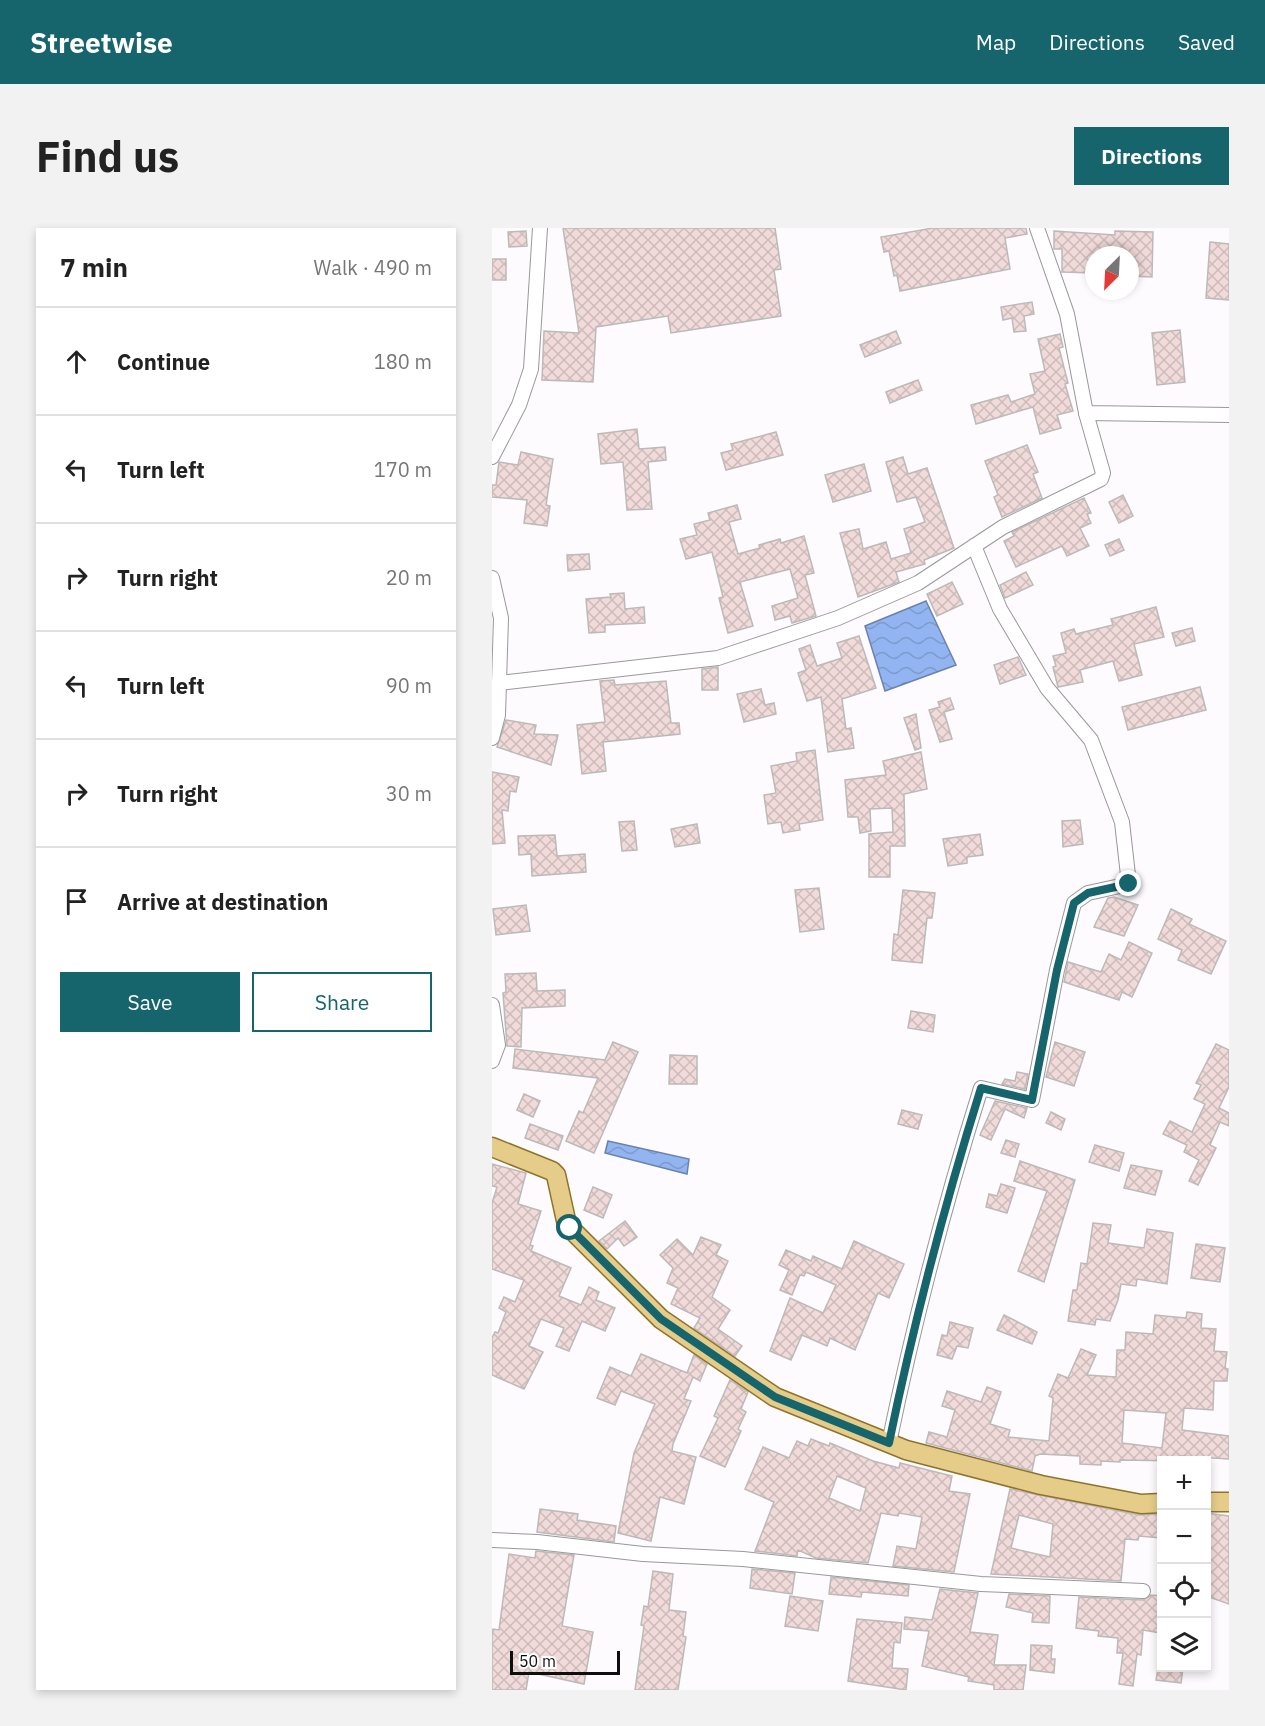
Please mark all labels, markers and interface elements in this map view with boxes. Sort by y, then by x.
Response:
text: Streetwise [30,24,173,61]
text: Map [976,28,1016,56]
text: Directions [1049,28,1145,56]
text: Saved [1178,28,1235,56]
button: Directions [1074,127,1229,185]
text: Find us [36,129,179,184]
north arrow [1085,246,1139,300]
text: 7 min [60,250,128,284]
text: Walk · 490 m [314,254,432,281]
icon: ahead [60,345,93,378]
text: Continue [117,347,210,376]
text: 180 m [374,348,432,375]
icon: left [60,453,93,486]
text: Turn left [117,455,205,484]
text: 170 m [374,456,432,483]
icon: right [60,561,93,594]
text: Turn right [117,563,218,592]
text: 20 m [386,564,432,591]
icon: left [60,669,93,702]
text: Turn left [117,671,205,700]
text: 90 m [386,672,432,699]
icon: right [60,777,93,810]
text: Turn right [117,779,218,808]
text: 30 m [386,780,432,807]
route end [1115,870,1141,896]
icon: arrive [60,885,93,918]
text: Arrive at destination [117,887,328,916]
button: Save [60,972,240,1032]
button: Share [252,972,432,1032]
route start [556,1214,582,1240]
map controls [1157,1456,1211,1672]
button: + [1157,1456,1211,1510]
button: − [1157,1510,1211,1564]
button: locate [1157,1564,1211,1618]
button: layers [1157,1618,1211,1672]
scale bar [510,1648,620,1676]
text: 50 m [519,1651,556,1671]

